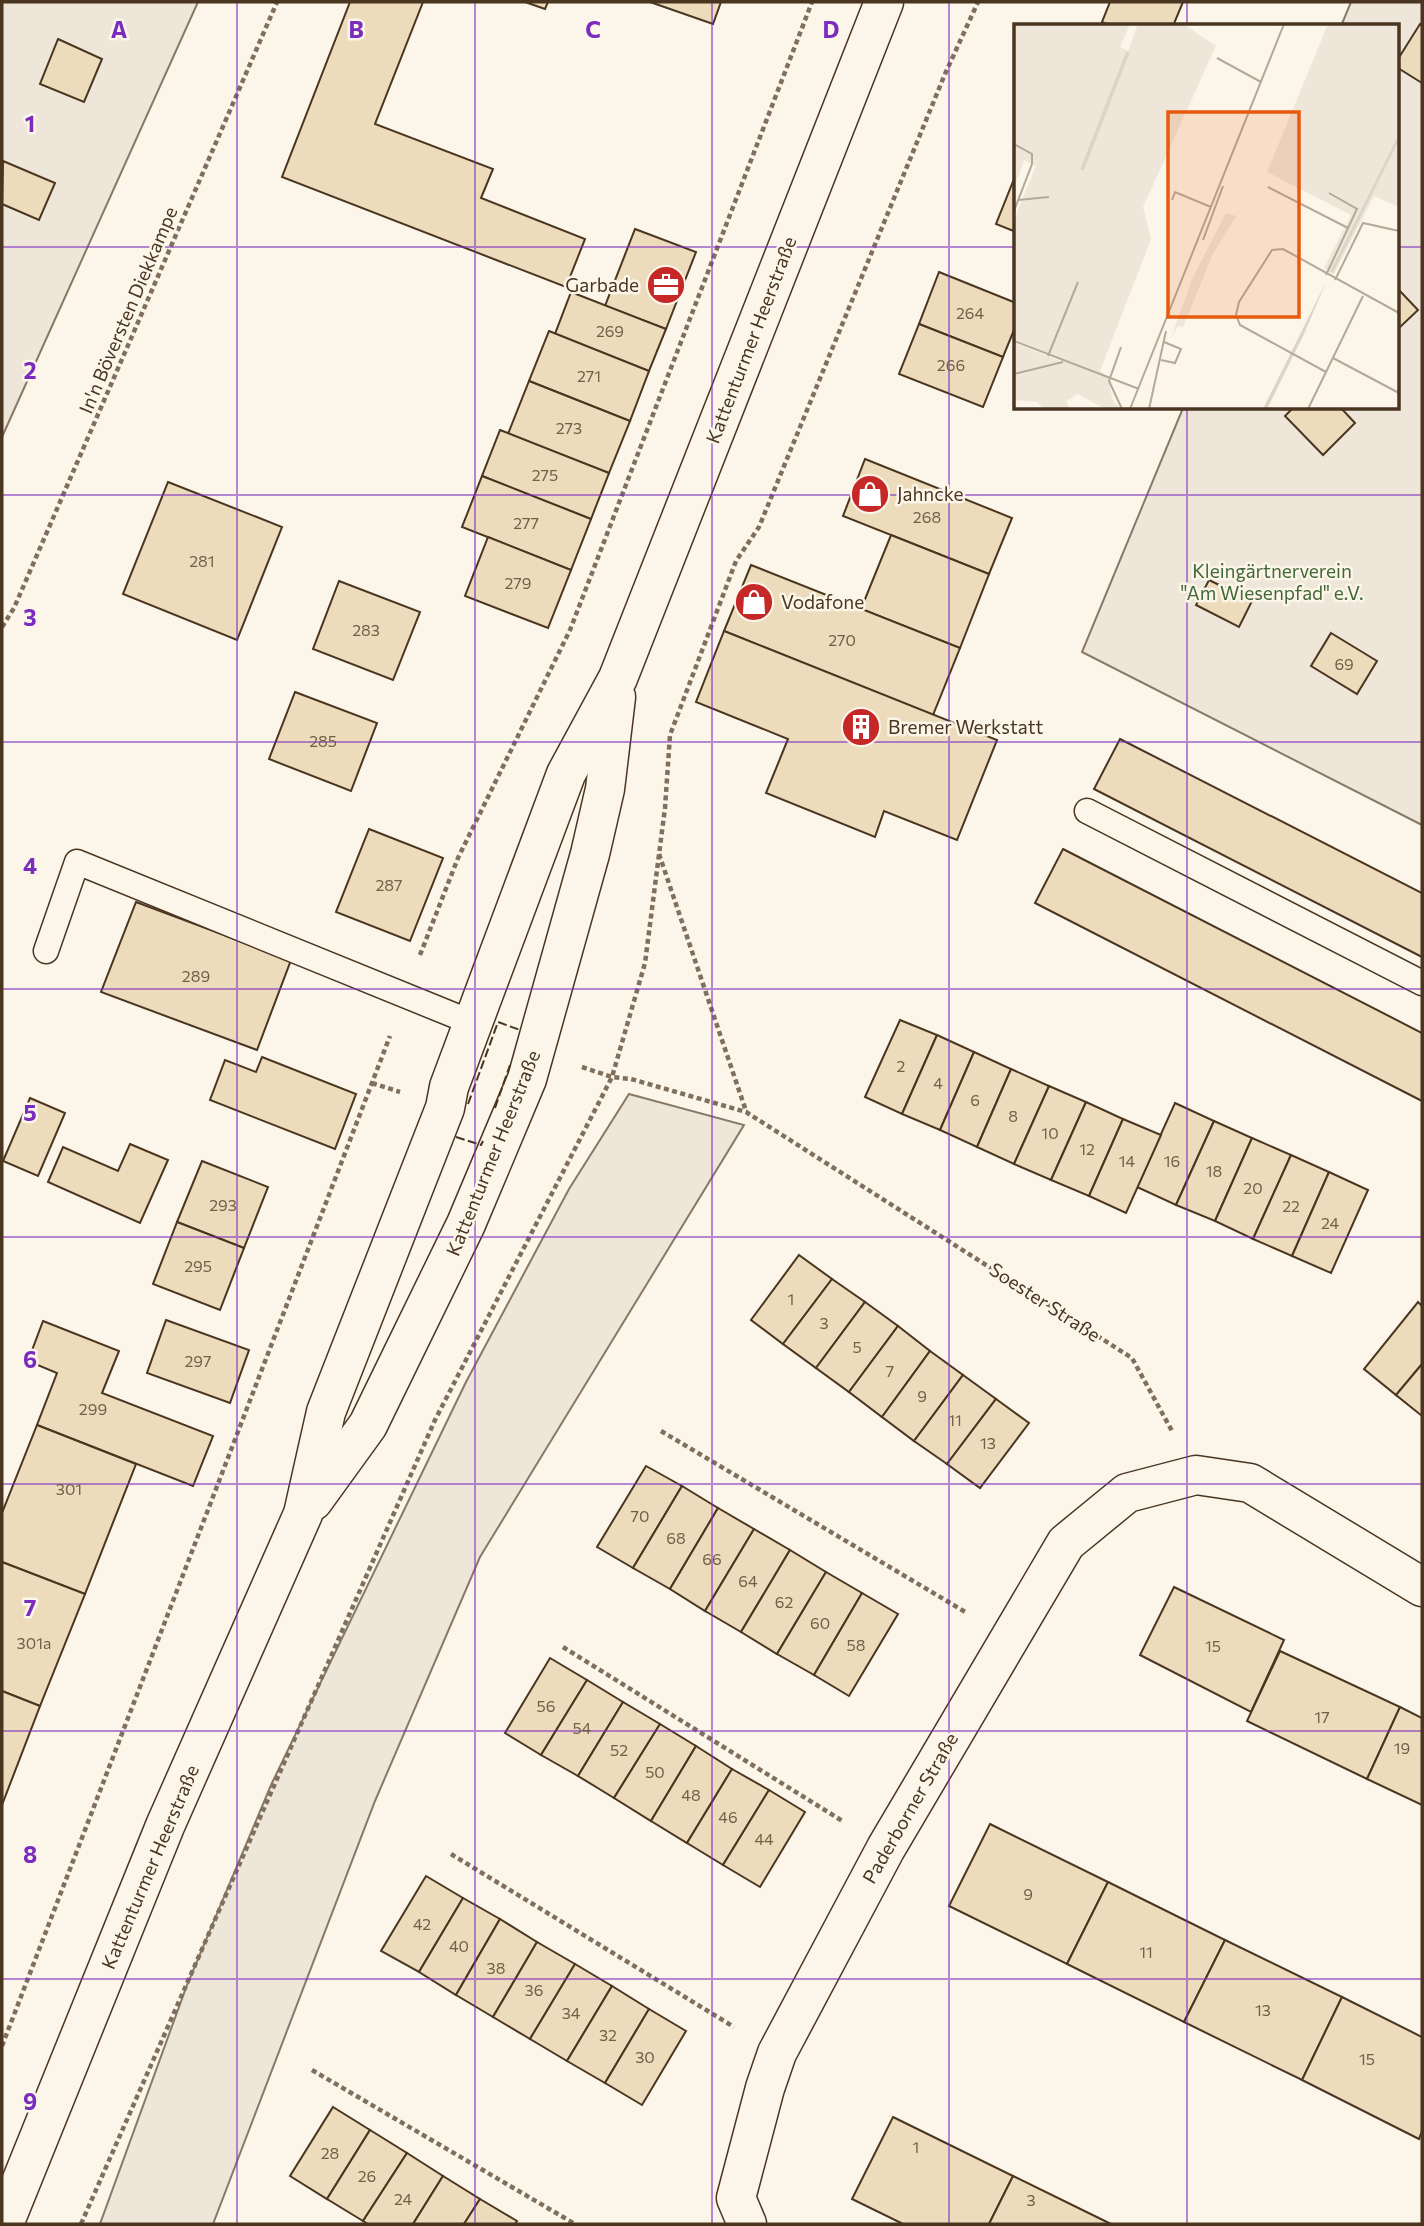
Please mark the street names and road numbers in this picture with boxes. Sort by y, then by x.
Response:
street label: In'n Böversten Diekkampe [73,203,182,417]
street label: Kattenturmer Heerstraße [700,233,801,446]
street label: Kattenturmer Heerstraße [441,1047,544,1259]
street label: Soester Straße [985,1257,1105,1346]
street label: Paderborner Straße [857,1728,962,1887]
street label: Kattenturmer Heerstraße [96,1761,203,1972]

